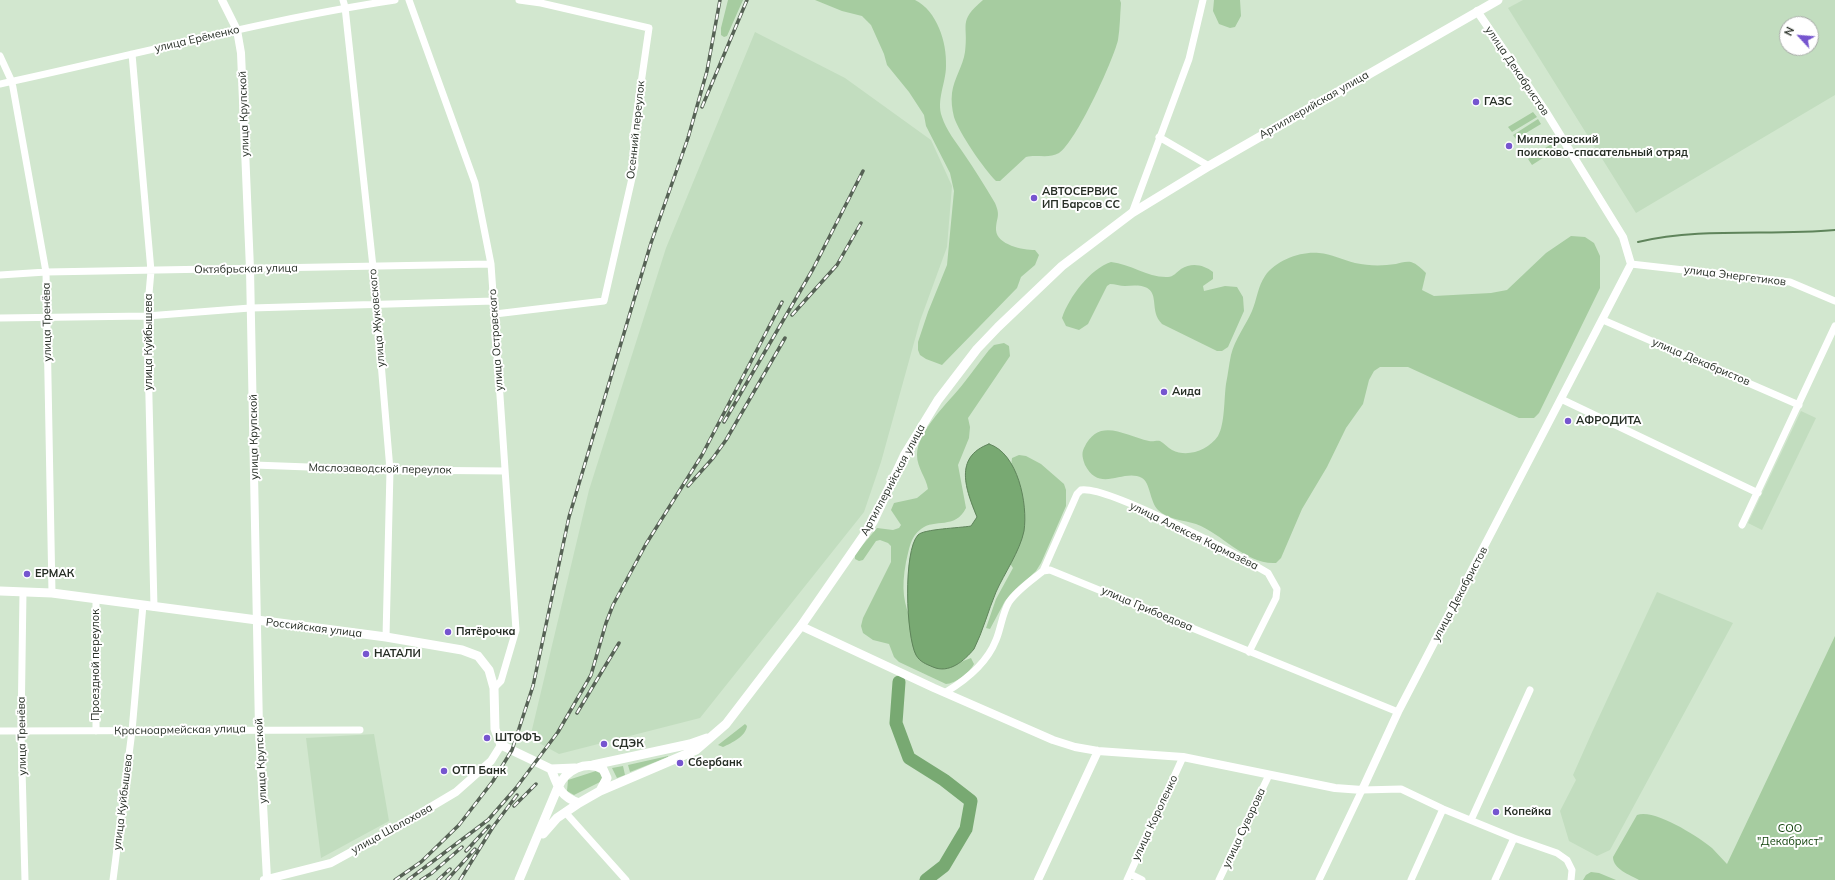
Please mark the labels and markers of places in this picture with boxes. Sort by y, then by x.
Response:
place label: ГАЗС [1484,95,1512,109]
marker: ГАЗС [1471,97,1481,107]
place label: Миллеровский поисково-спасательный отряд [1517,133,1688,159]
marker: Миллеровский поисково-спасательный отряд [1504,141,1514,151]
place label: АВТОСЕРВИС ИП Барсов СС [1042,185,1120,211]
marker: АВТОСЕРВИС ИП Барсов СС [1029,193,1039,203]
place label: Аида [1172,385,1201,399]
marker: Аида [1159,387,1169,397]
place label: АФРОДИТА [1576,414,1641,428]
marker: АФРОДИТА [1563,416,1573,426]
place label: ЕРМАК [35,567,74,581]
marker: ЕРМАК [22,569,32,579]
place label: Пятёрочка [456,625,516,639]
marker: Пятёрочка [443,627,453,637]
place label: НАТАЛИ [374,647,421,661]
marker: НАТАЛИ [361,649,371,659]
place label: ШТОФЪ [495,731,541,745]
marker: ШТОФЪ [482,733,492,743]
place label: СДЭК [612,737,644,751]
marker: СДЭК [599,739,609,749]
place label: Сбербанк [688,756,742,770]
marker: Сбербанк [675,758,685,768]
place label: ОТП Банк [452,764,506,778]
marker: ОТП Банк [439,766,449,776]
place label: Копейка [1504,805,1551,819]
marker: Копейка [1491,807,1501,817]

